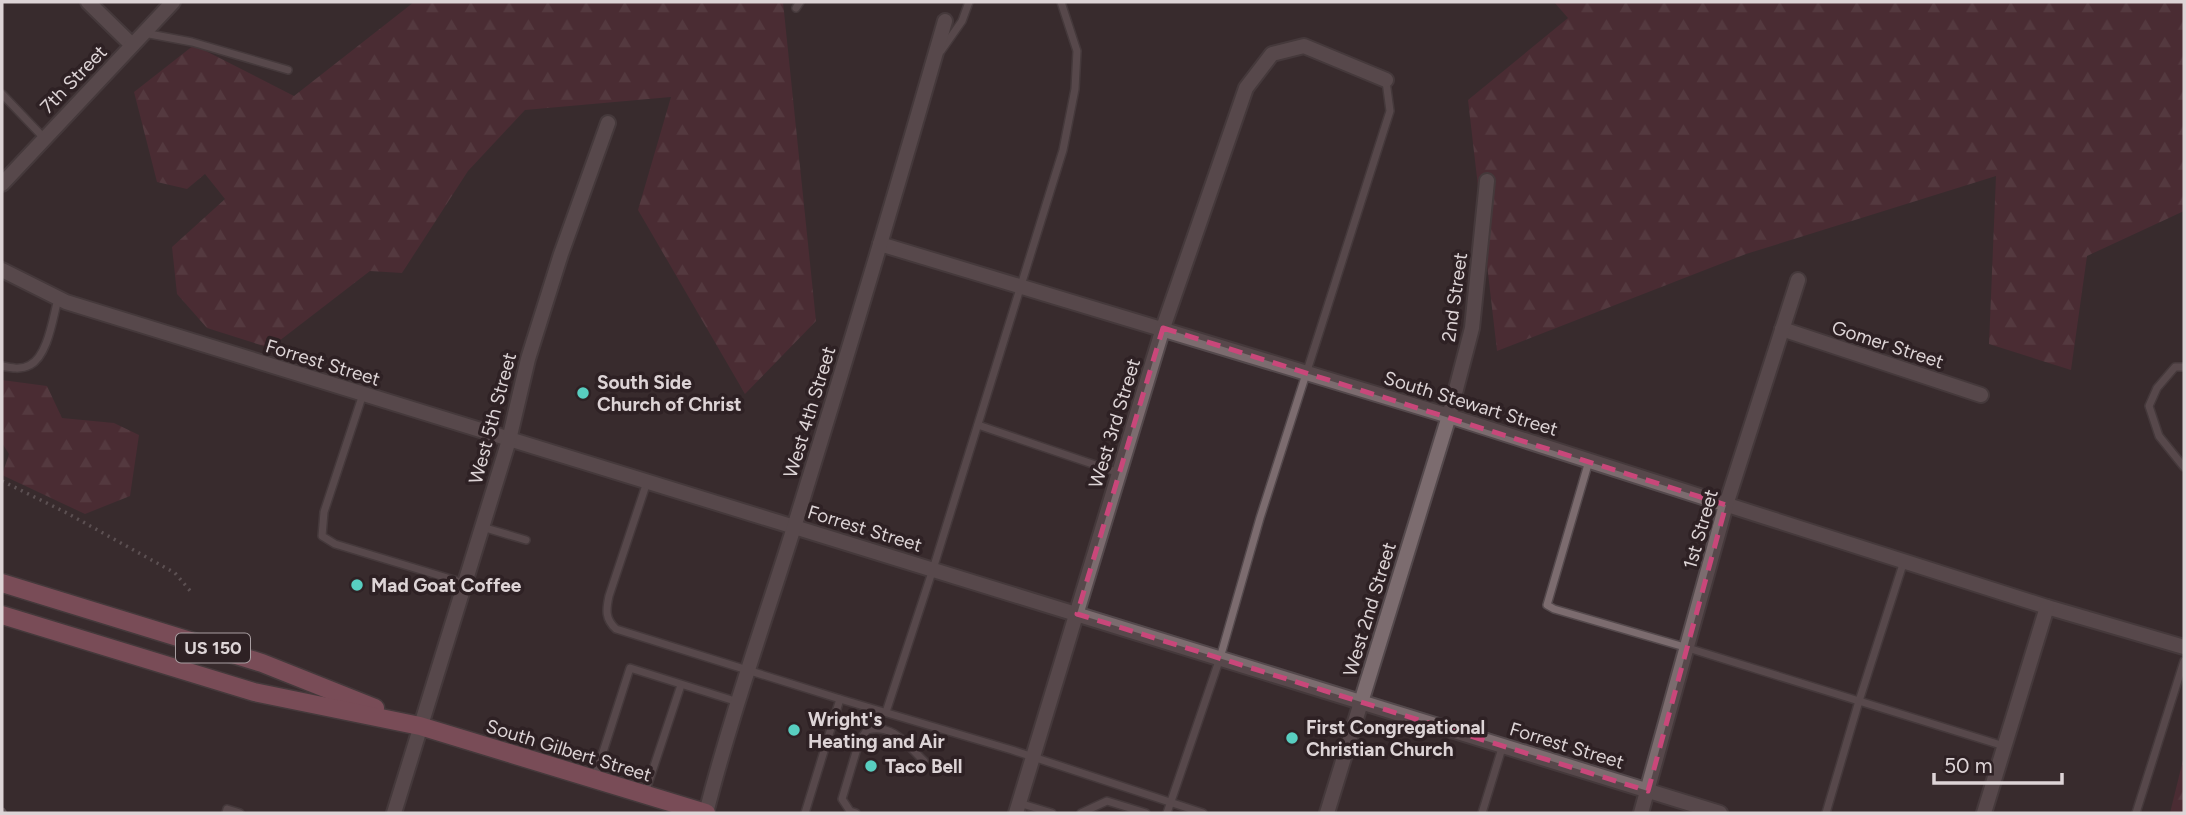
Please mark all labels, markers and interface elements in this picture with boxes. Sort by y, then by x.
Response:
street label: 7th Street [35,40,111,118]
street label: 2nd Street [1437,251,1472,343]
street label: Gomer Street [1829,316,1947,373]
street label: Forrest Street [263,334,383,391]
street label: West 4th Street [779,344,840,481]
street label: West 5th Street [464,350,521,486]
street label: West 3rd Street [1084,356,1145,491]
street label: South Stewart Street [1381,366,1561,441]
place label: South Side Church of Christ [597,371,742,416]
marker: South Side Church of Christ [575,385,591,401]
street label: 1st Street [1678,487,1723,572]
street label: Forrest Street [805,500,925,557]
street label: West 2nd Street [1338,539,1401,679]
place label: Mad Goat Coffee [371,574,522,597]
marker: Mad Goat Coffee [349,577,365,593]
road number: US 150 [176,634,250,662]
place label: Wright's Heating and Air [808,708,945,753]
street label: South Gilbert Street [483,714,654,787]
place label: First Congregational Christian Church [1306,716,1485,761]
street label: Forrest Street [1507,717,1627,774]
marker: Wright's Heating and Air [786,722,802,738]
marker: First Congregational Christian Church [1284,730,1300,746]
scale bar [1934,742,2062,786]
text: 50 m [1944,753,1993,778]
place label: Taco Bell [885,755,962,778]
marker: Taco Bell [863,758,879,774]

